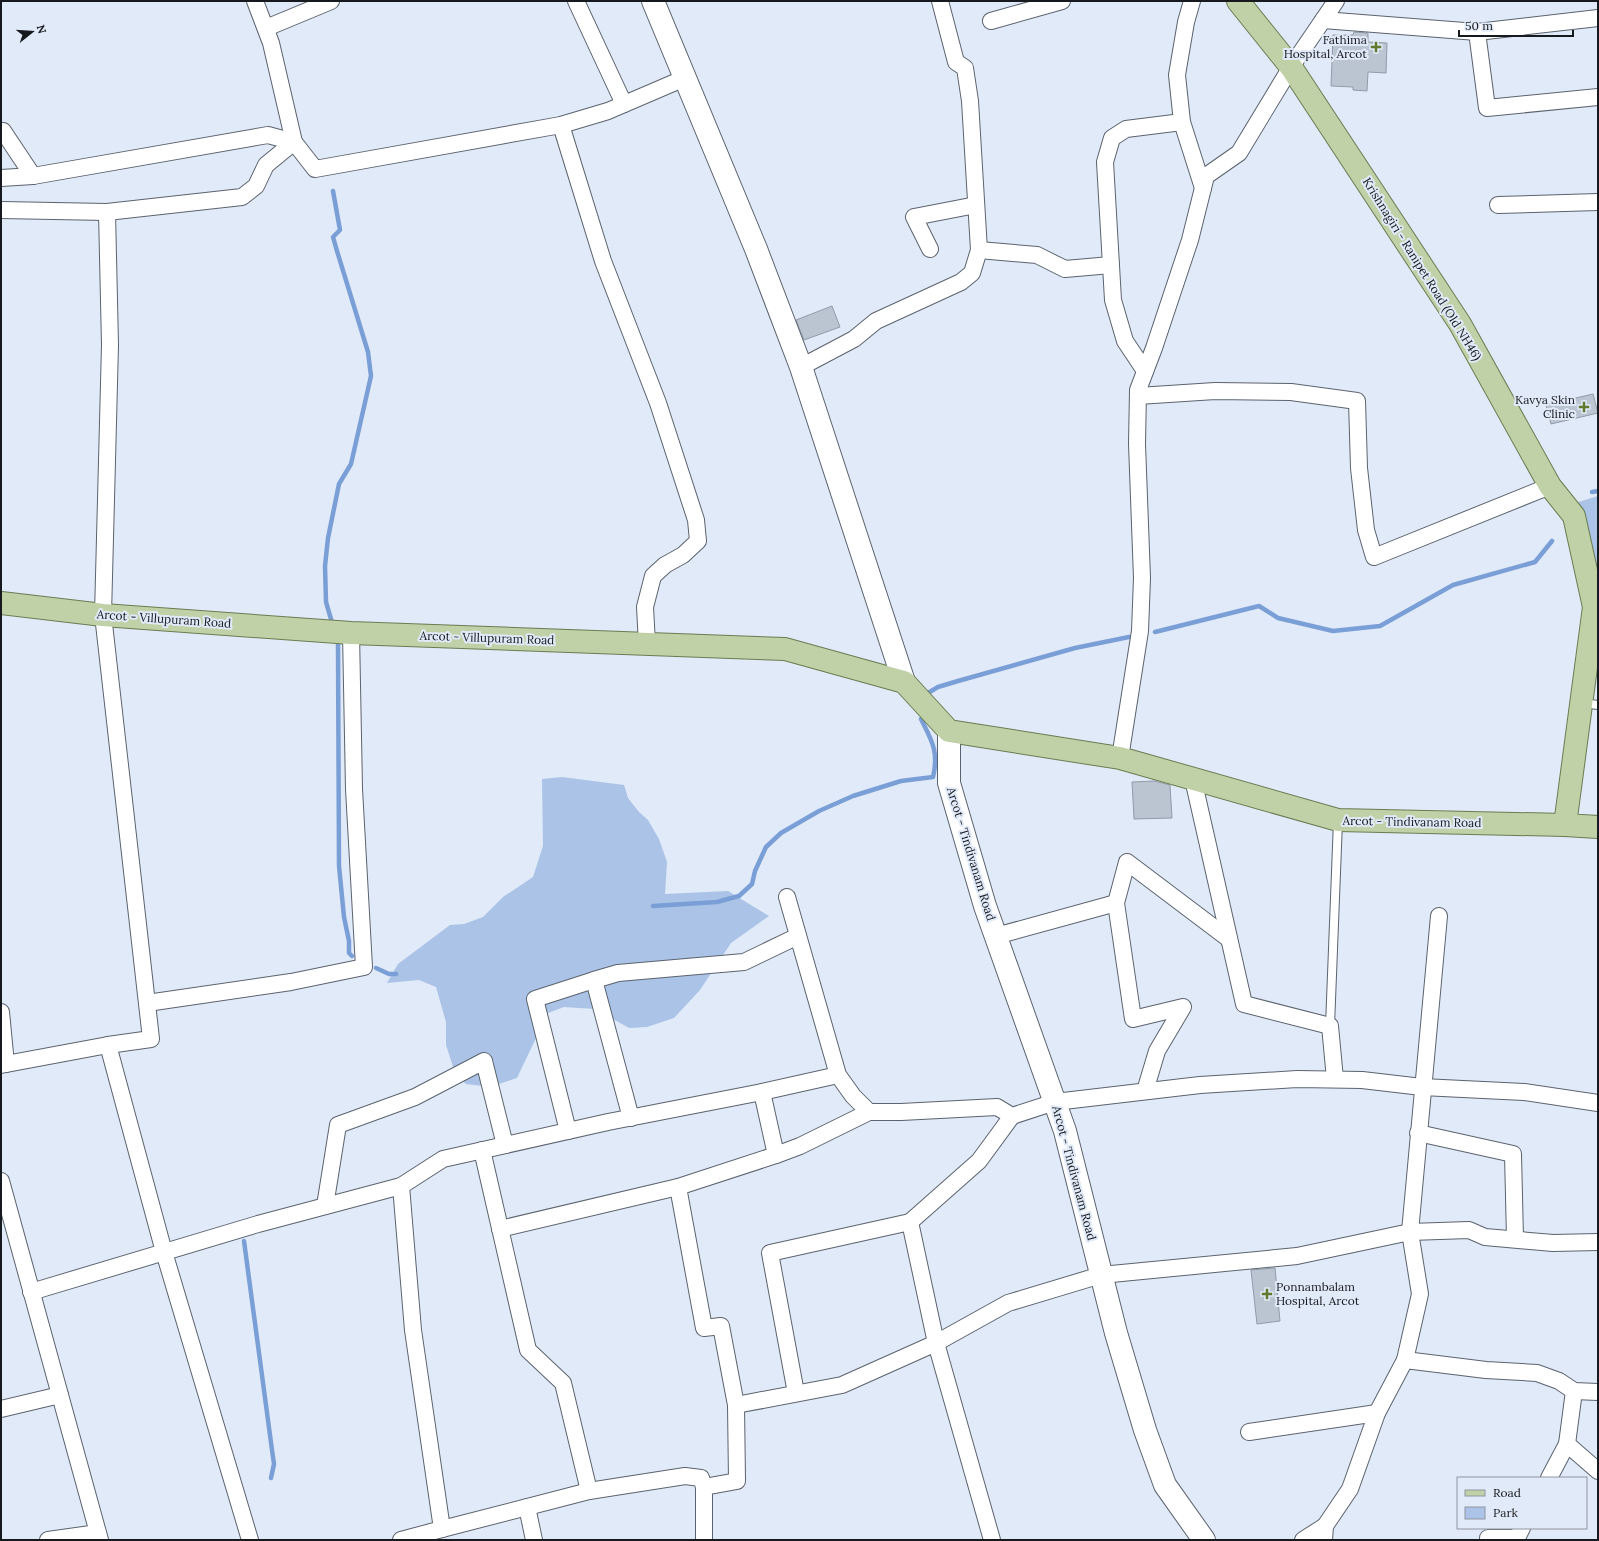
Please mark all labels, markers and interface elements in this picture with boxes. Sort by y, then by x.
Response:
north arrow [12,12,52,52]
scale bar [1459,12,1573,38]
text: 50 m [1465,18,1493,33]
text: N [34,23,50,36]
place label: Fathima Hospital, Arcot [1284,32,1367,61]
marker: Fathima Hospital, Arcot [1370,41,1382,53]
street label: Krishnagiri - Ranipet Road (Old NH46) [1359,175,1485,364]
place label: Kavya Skin Clinic [1515,392,1575,421]
marker: Kavya Skin Clinic [1578,401,1590,413]
street label: Arcot - Villupuram Road [95,606,232,631]
street label: Arcot - Villupuram Road [418,628,555,647]
street label: Arcot - Tindivanam Road [944,784,999,923]
street label: Arcot - Tindivanam Road [1341,813,1482,830]
street label: Arcot - Tindivanam Road [1049,1103,1100,1242]
place label: Ponnambalam Hospital, Arcot [1276,1279,1360,1308]
marker: Ponnambalam Hospital, Arcot [1261,1288,1273,1300]
legend [1457,1477,1587,1529]
text: Road [1493,1485,1521,1500]
text: Park [1493,1505,1519,1520]

